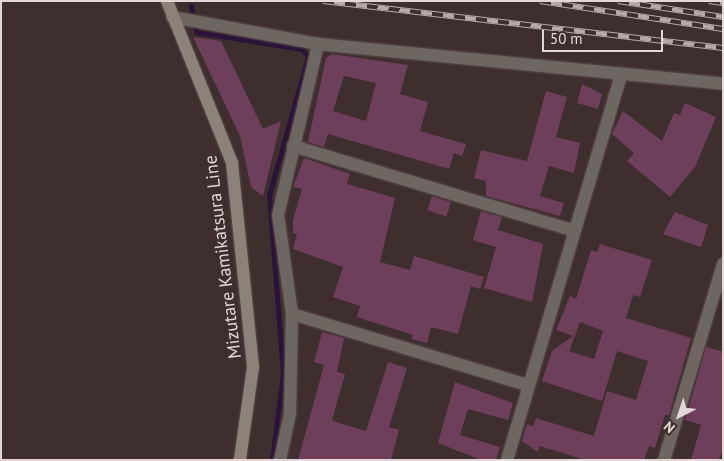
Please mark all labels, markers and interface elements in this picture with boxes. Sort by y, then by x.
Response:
scale bar [544,20,665,52]
text: 50 m [550,29,583,48]
street label: Mizutare Kamikatsura Line [200,154,246,360]
north arrow [654,391,704,441]
text: N [660,418,679,437]

